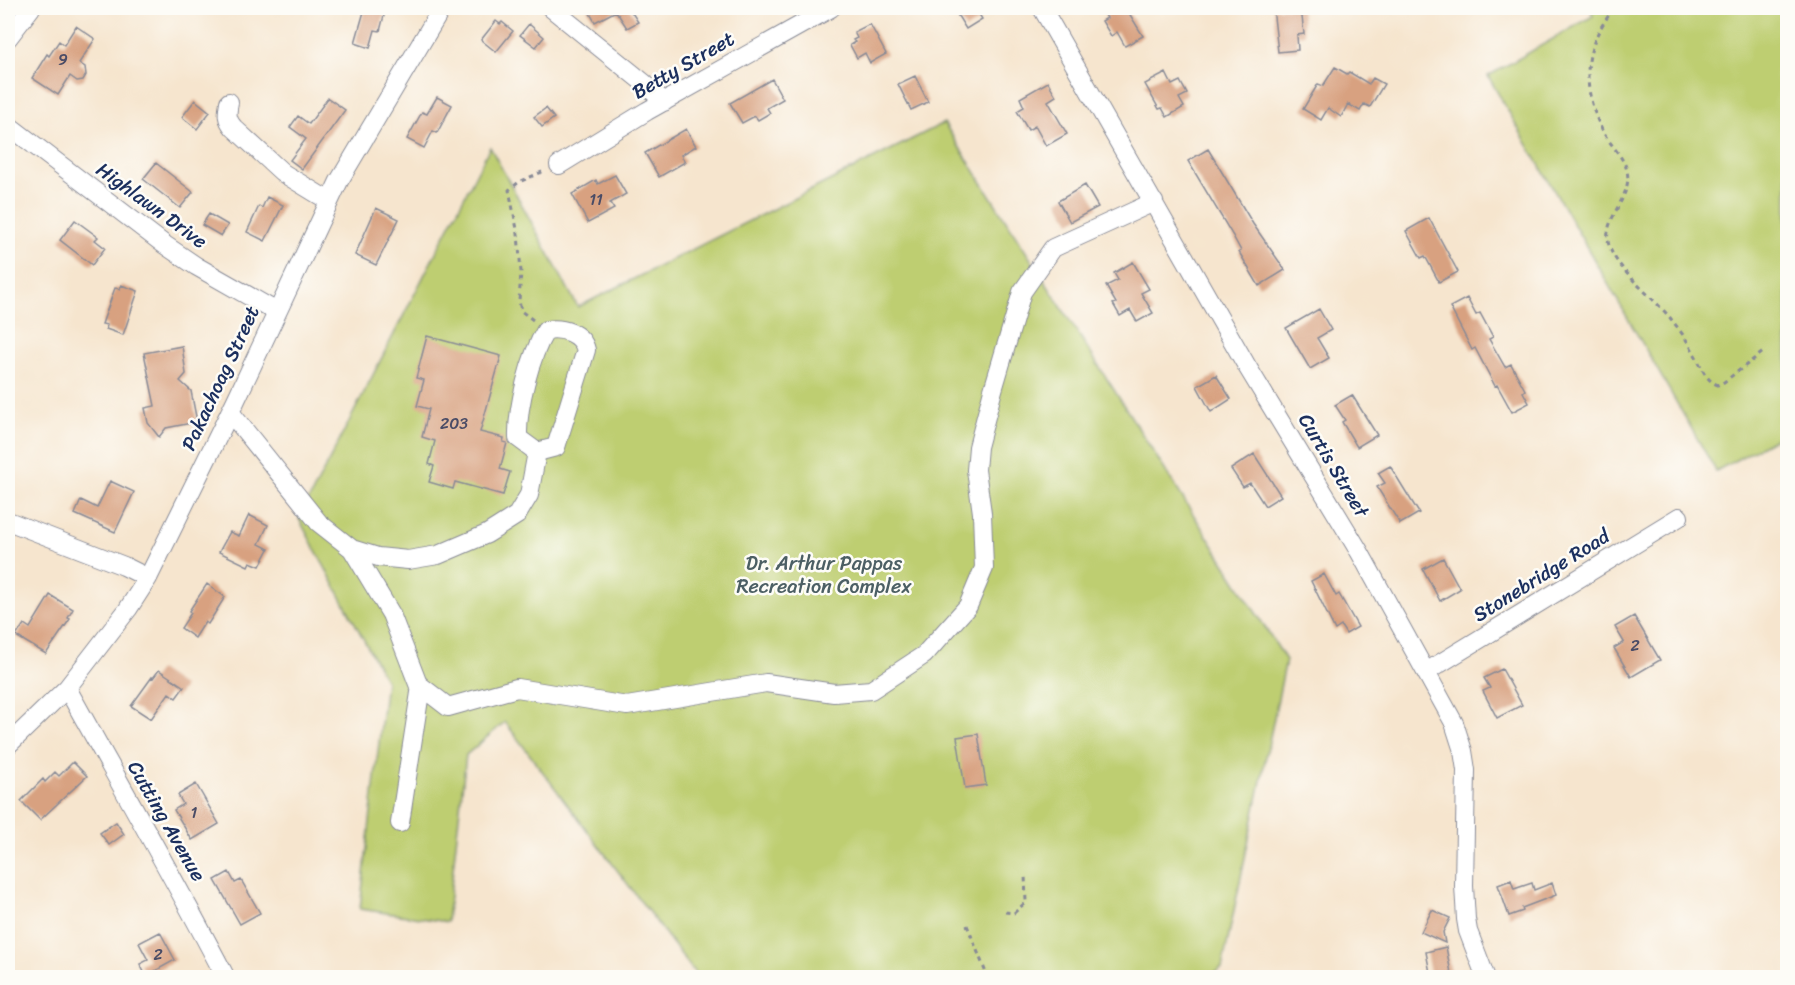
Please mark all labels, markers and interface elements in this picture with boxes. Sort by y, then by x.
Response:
street label: Betty Street [625,22,741,109]
house number: 9 [58,45,68,74]
street label: Highlawn Drive [88,153,215,258]
house number: 11 [589,185,603,214]
street label: Pakachoag Street [171,300,270,457]
street label: Curtis Street [1289,406,1379,525]
house number: 203 [440,409,468,438]
street label: Stonebridge Road [1466,518,1618,632]
park label: Dr. Arthur Pappas Recreation Complex [736,546,912,604]
house number: 2 [1630,631,1640,660]
street label: Cutting Avenue [118,754,216,889]
house number: 1 [191,798,198,827]
house number: 2 [153,940,163,969]

